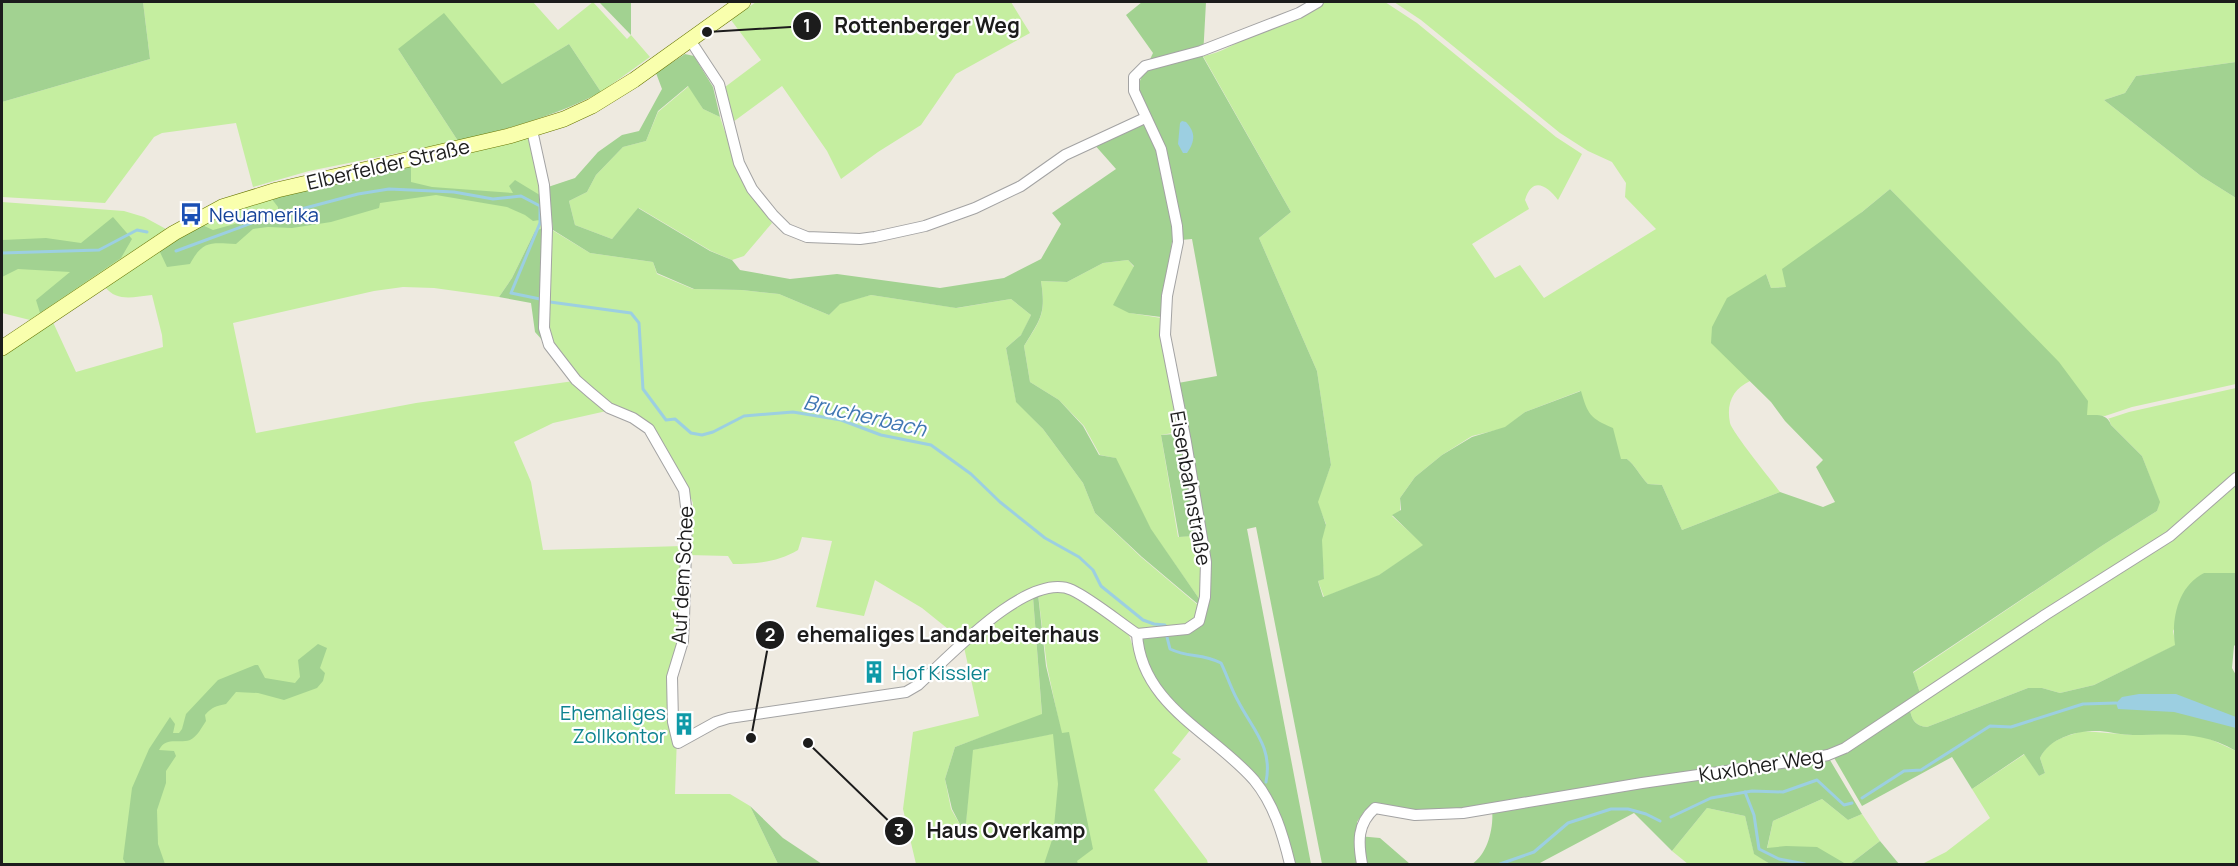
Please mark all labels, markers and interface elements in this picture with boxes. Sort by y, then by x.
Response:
callout: Rottenberger Weg [792,7,1032,46]
text: Rottenberger Weg [834,11,1020,39]
text: 1 [803,13,811,37]
street label: Elberfelder Straße [304,132,472,196]
bus stop icon: Neuamerika [178,201,204,227]
place label: Neuamerika [209,201,319,228]
water label: Brucherbach [801,387,931,443]
street label: Eisenbahnstraße [1164,409,1218,567]
street label: Auf dem Schee [665,505,699,645]
callout: ehemaliges Landarbeiterhaus [755,615,1111,654]
text: ehemaliges Landarbeiterhaus [797,620,1099,648]
text: 2 [765,622,775,646]
building icon: Hof Kissler [861,659,887,685]
place label: Hof Kissler [892,659,990,686]
place label: Ehemaliges Zollkontor [560,699,666,749]
building icon: Ehemaliges Zollkontor [671,711,697,737]
street label: Kuxloher Weg [1697,742,1825,788]
callout: Haus Overkamp [884,811,1097,850]
text: Haus Overkamp [926,816,1086,844]
text: 3 [894,818,904,842]

